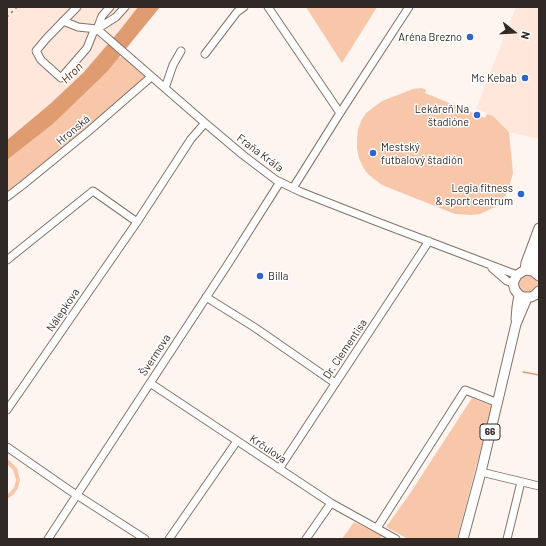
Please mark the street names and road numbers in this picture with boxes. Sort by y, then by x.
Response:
street label: Hronská [54,112,92,148]
street label: Fraňa Kráľa [234,131,286,175]
street label: Nálepkova [44,286,82,334]
street label: Dr. Clementisa [320,317,370,381]
street label: Švermova [137,332,173,378]
road number: 66 [480,424,500,440]
street label: Krčulova [247,432,289,466]

